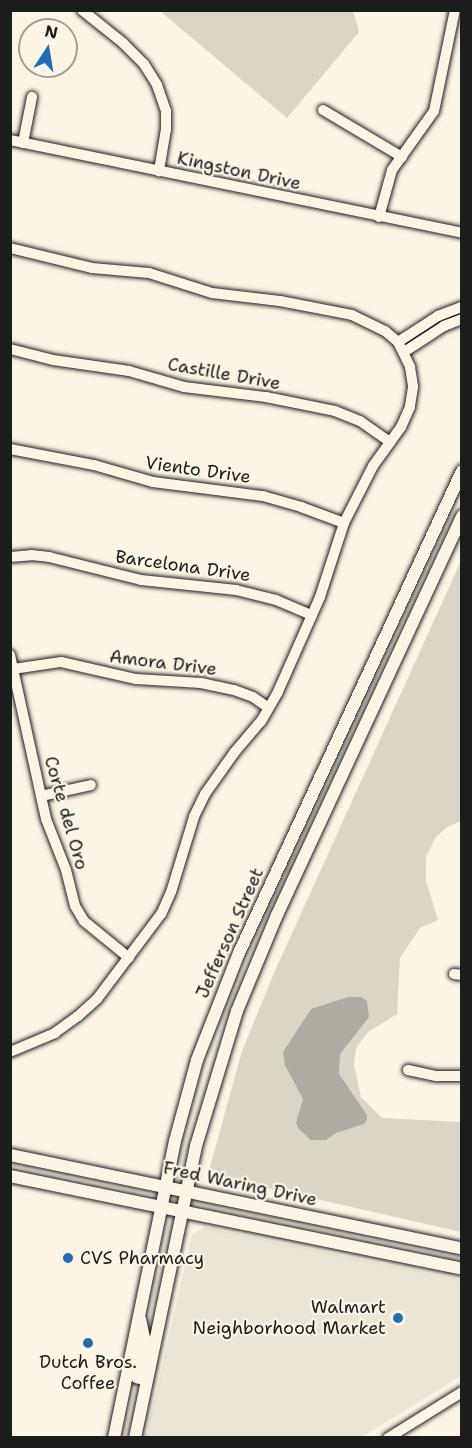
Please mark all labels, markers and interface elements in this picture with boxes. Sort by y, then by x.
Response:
north arrow [18,18,78,78]
text: N [43,20,60,43]
street label: Kingston Drive [175,147,303,195]
street label: Castille Drive [166,353,282,395]
street label: Viento Drive [144,452,252,488]
street label: Barcelona Drive [114,546,252,586]
street label: Amora Drive [108,646,218,680]
street label: Corte del Oro [39,754,93,872]
street label: Jefferson Street [192,864,268,1002]
street label: Fred Waring Drive [161,1157,319,1211]
place label: CVS Pharmacy [80,1247,204,1269]
marker: CVS Pharmacy [61,1251,75,1265]
place label: Walmart Neighborhood Market [193,1297,386,1340]
marker: Walmart Neighborhood Market [391,1311,405,1325]
marker: Dutch Bros. Coffee [81,1336,95,1350]
place label: Dutch Bros. Coffee [39,1352,137,1394]

